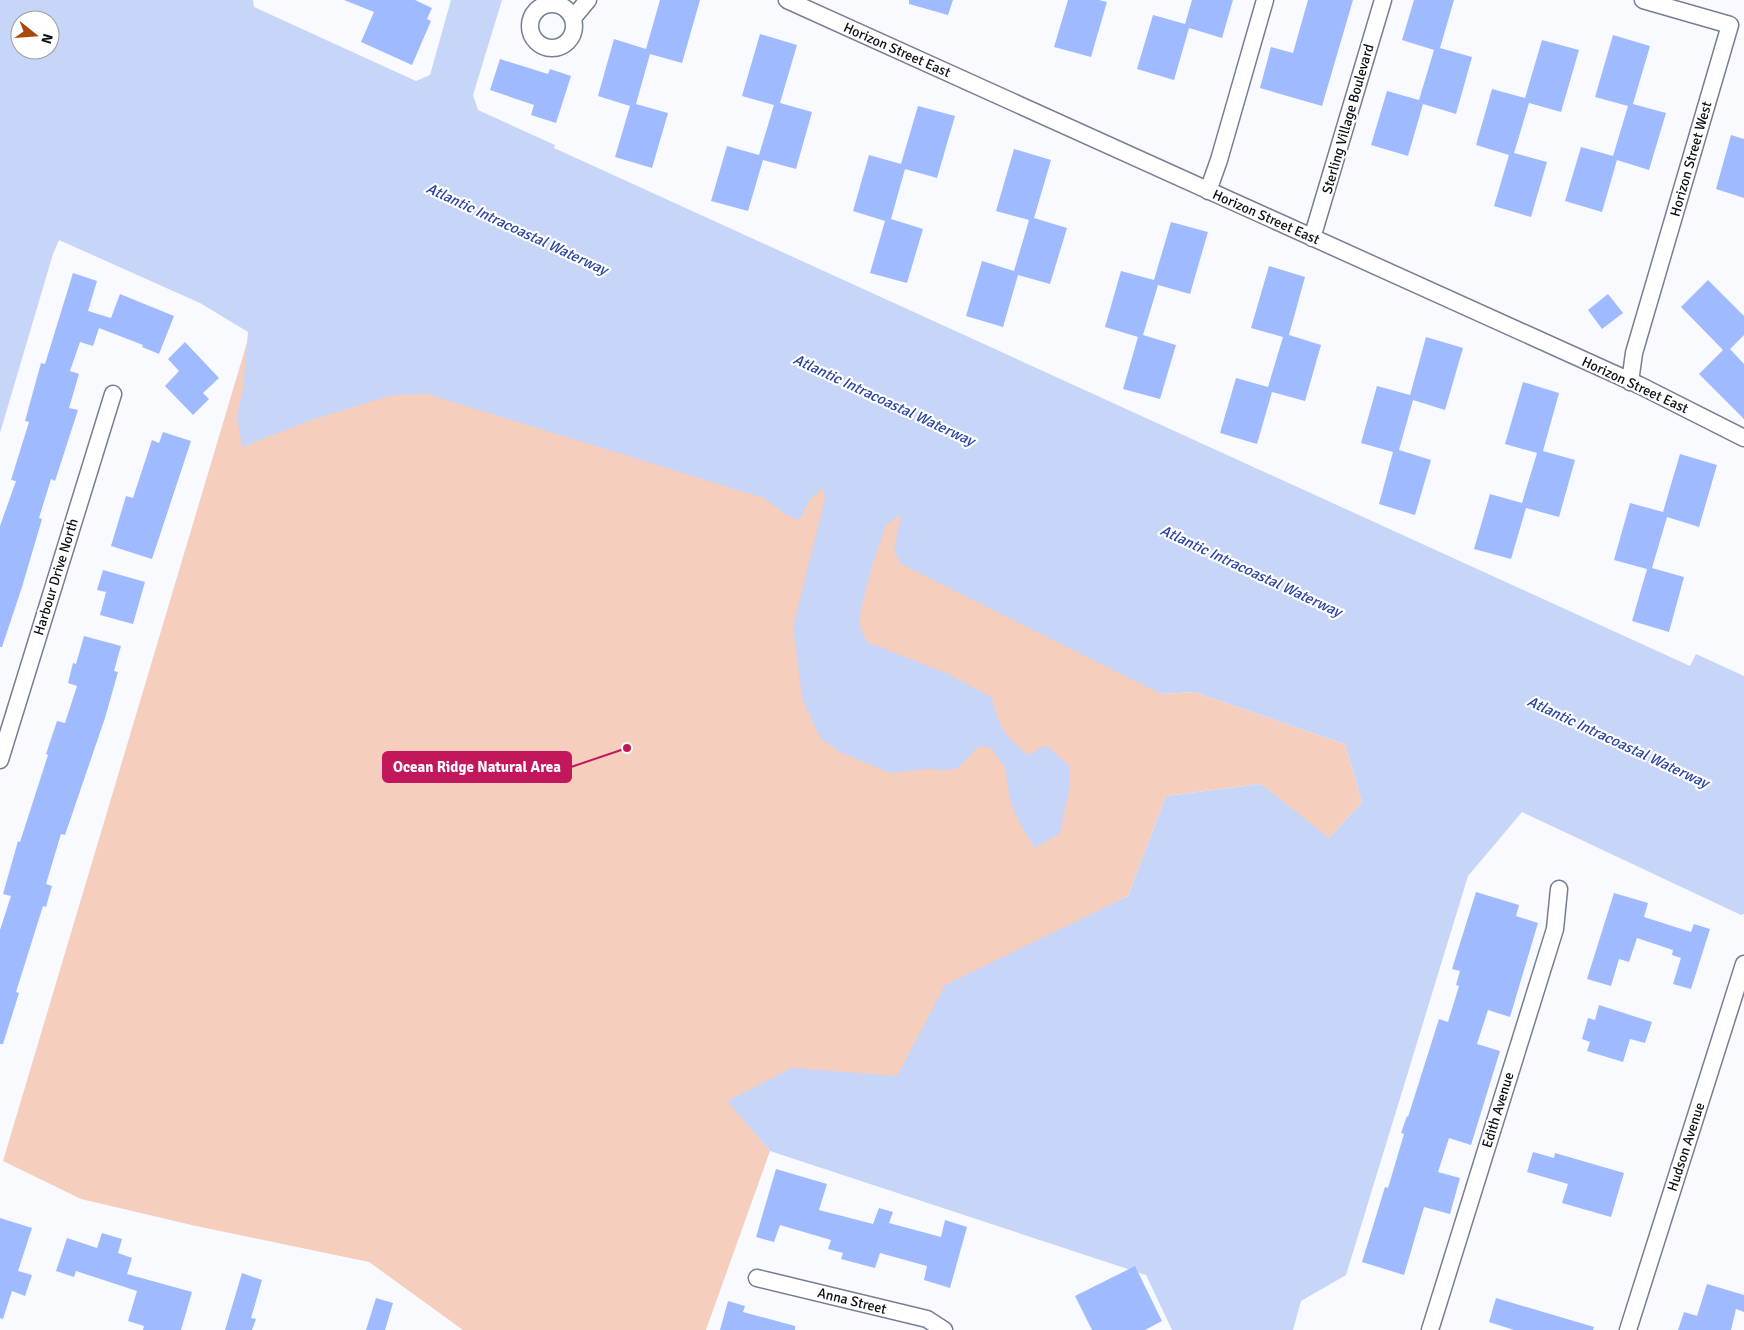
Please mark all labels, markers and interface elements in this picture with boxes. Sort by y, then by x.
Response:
north arrow [10,10,60,60]
street label: Horizon Street East [841,19,953,81]
text: N [37,32,57,46]
street label: Sterling Village Boulevard [1318,42,1378,196]
street label: Horizon Street West [1666,99,1716,218]
water label: Atlantic Intracoastal Waterway [424,179,612,280]
street label: Horizon Street East [1210,186,1322,248]
water label: Atlantic Intracoastal Waterway [791,350,979,451]
street label: Horizon Street East [1579,353,1691,417]
street label: Harbour Drive North [30,516,82,638]
water label: Atlantic Intracoastal Waterway [1158,521,1346,622]
water label: Atlantic Intracoastal Waterway [1525,692,1713,793]
callout: Ocean Ridge Natural Area [383,752,571,782]
text: Ocean Ridge Natural Area [393,758,561,776]
street label: Edith Avenue [1478,1070,1518,1150]
street label: Hudson Avenue [1664,1100,1708,1194]
street label: Anna Street [816,1284,888,1318]

